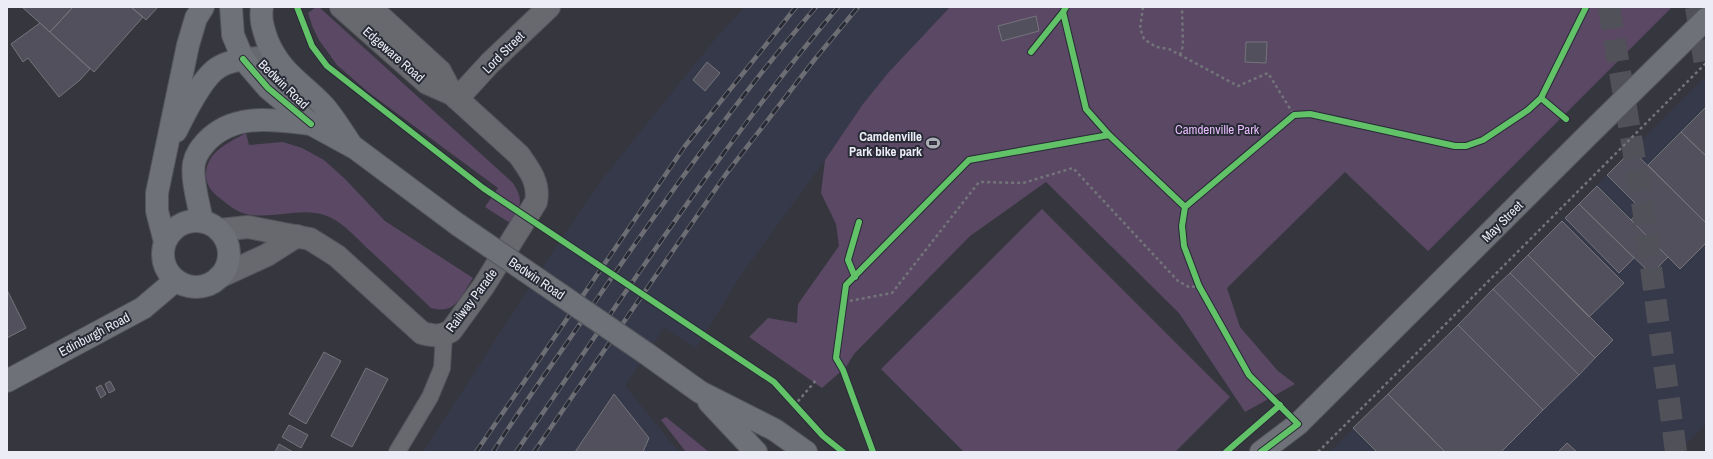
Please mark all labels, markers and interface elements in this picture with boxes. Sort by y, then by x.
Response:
street label: Edgeware Road [359,23,428,86]
street label: Lord Street [479,28,528,77]
street label: Bedwin Road [255,56,313,113]
park label: Camdenville Park [1175,121,1260,138]
place label: Camdenville Park bike park [849,128,922,160]
sports icon: Camdenville Park bike park [925,135,941,151]
street label: May Street [1478,197,1527,246]
street label: Bedwin Road [505,253,568,303]
street label: Railway Parade [442,265,501,335]
street label: Edinburgh Road [56,309,133,360]

